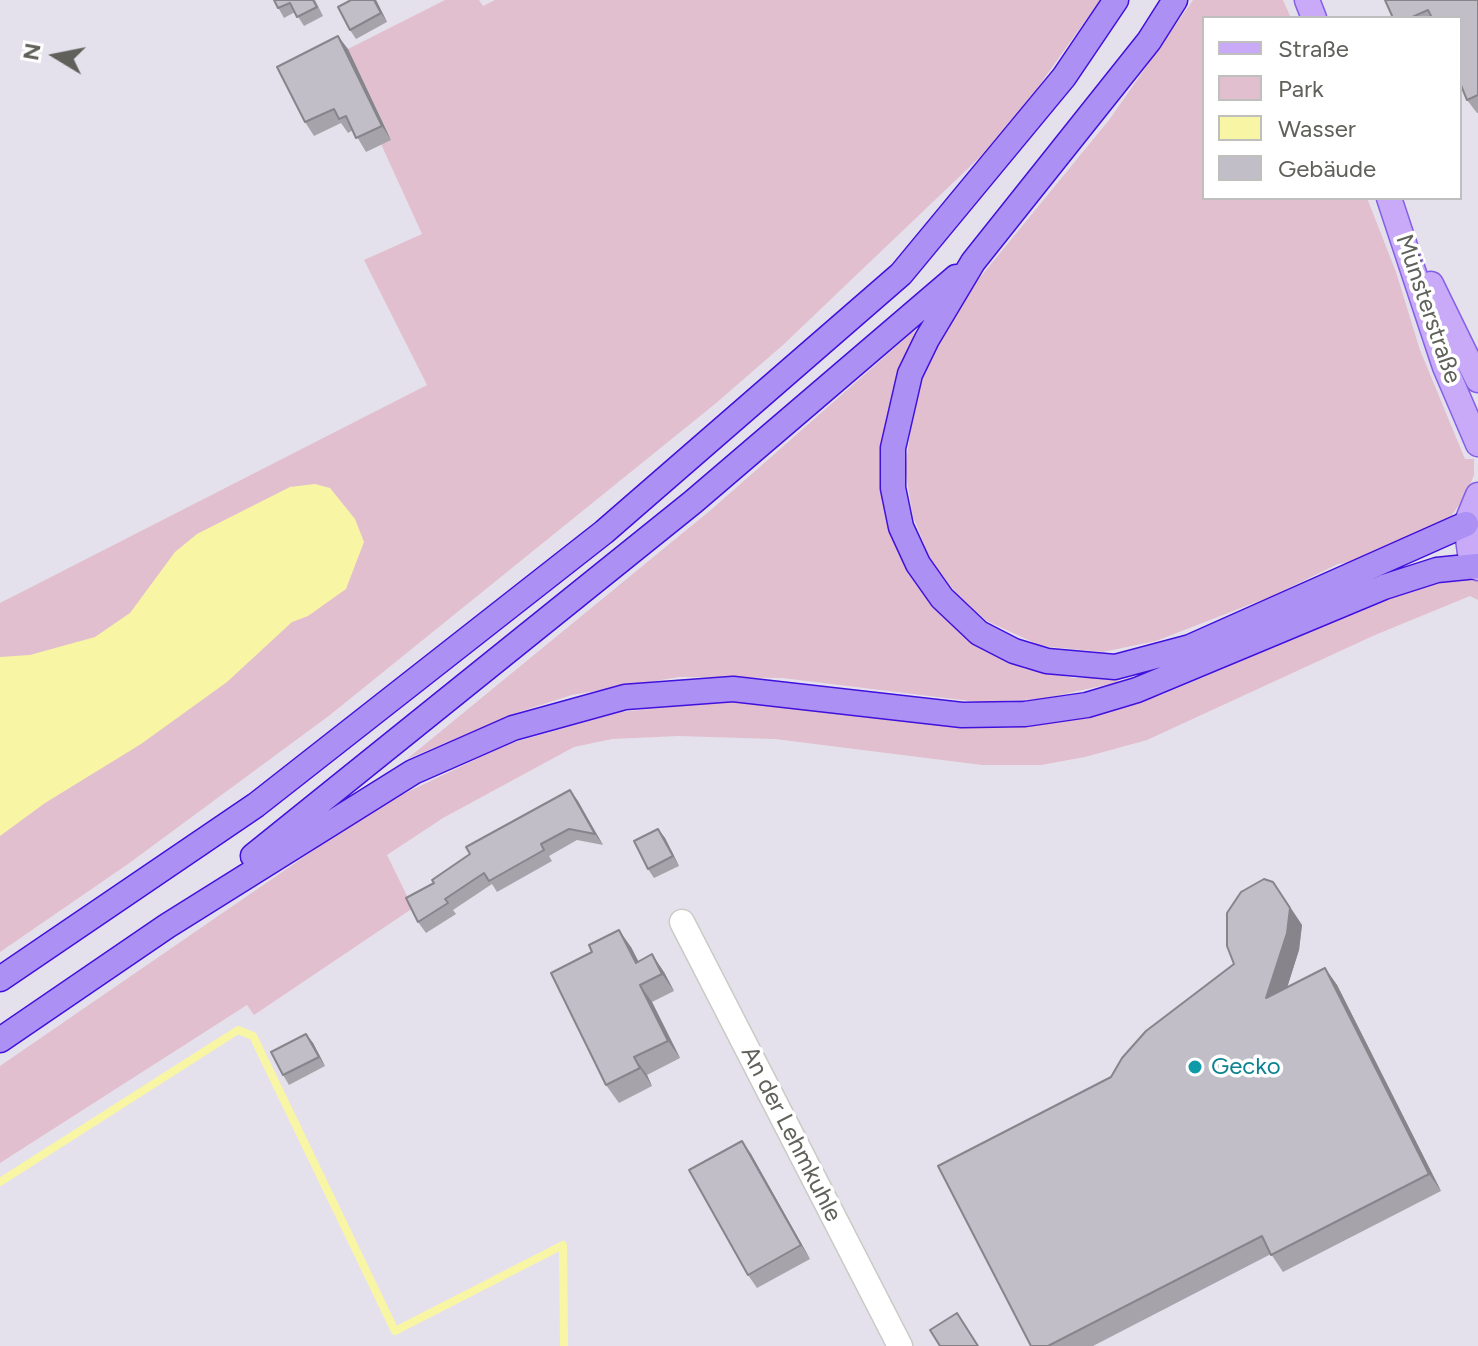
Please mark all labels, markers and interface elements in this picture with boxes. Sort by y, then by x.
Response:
north arrow [16,16,96,96]
legend [1202,16,1462,200]
text: Straße [1278,34,1349,63]
text: N [17,41,47,62]
text: Park [1278,74,1324,103]
text: Wasser [1278,114,1356,143]
text: Gebäude [1278,154,1376,183]
street label: Münsterstraße [1389,231,1467,387]
street label: An der Lehmkuhle [734,1041,848,1227]
place label: Gecko [1211,1053,1281,1081]
marker: Gecko [1186,1058,1204,1076]

